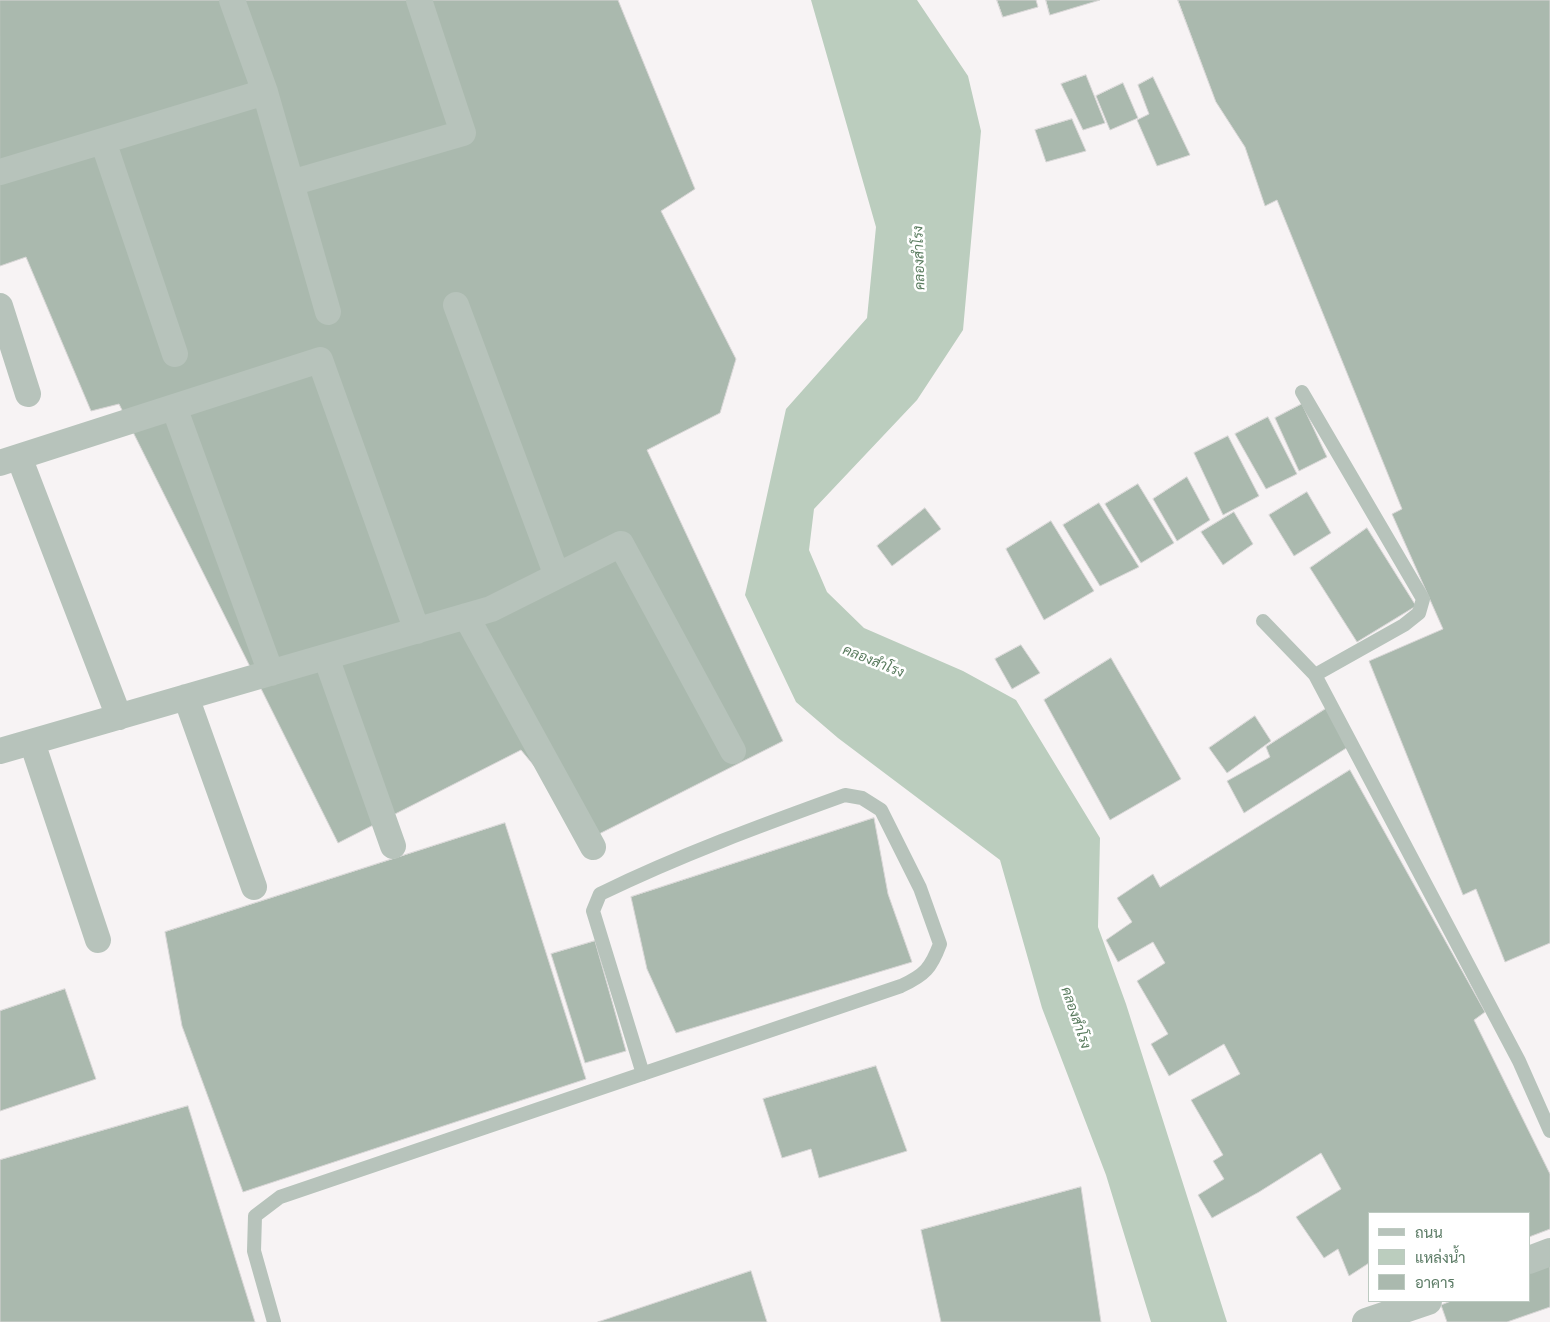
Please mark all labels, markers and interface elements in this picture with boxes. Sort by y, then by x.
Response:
water label: คลองสำโรง [910,225,930,291]
water label: คลองสำโรง [840,642,906,682]
water label: คลองสำโรง [1057,985,1093,1051]
legend [1368,1212,1530,1302]
text: ถนน [1415,1224,1443,1242]
text: แหล่งน้ำ [1415,1249,1466,1267]
text: อาคาร [1415,1274,1455,1292]

